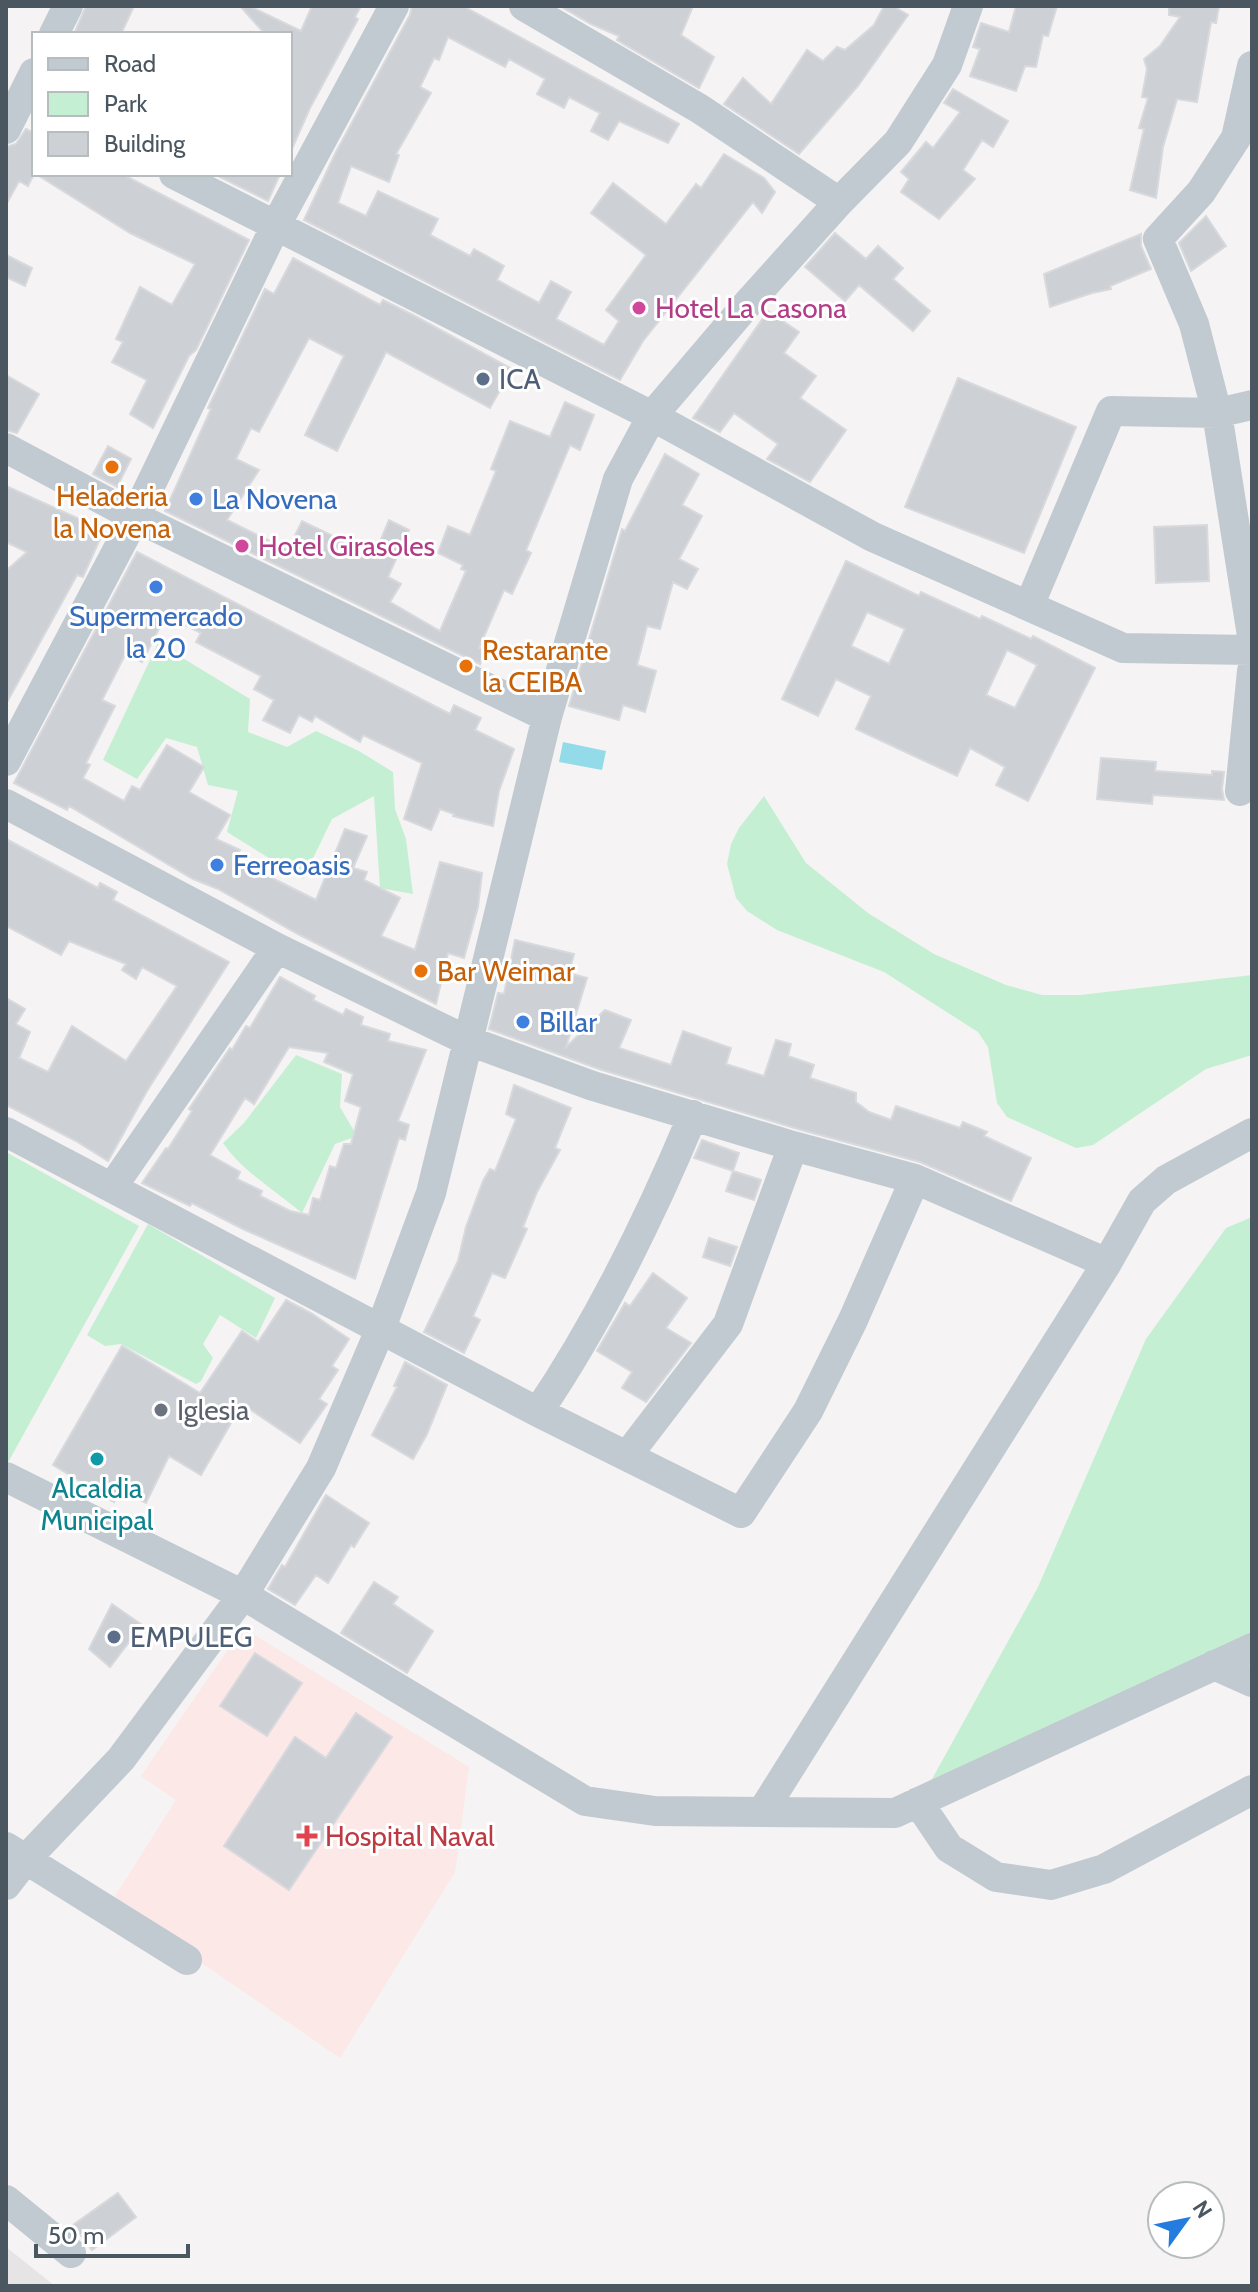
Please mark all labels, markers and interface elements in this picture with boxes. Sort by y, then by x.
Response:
legend [32,32,292,176]
text: Road [104,49,156,78]
text: Park [104,89,147,118]
text: Building [104,129,186,158]
place label: Hotel La Casona [655,291,847,325]
marker: Hotel La Casona [630,299,648,317]
place label: ICA [499,362,541,396]
marker: ICA [474,370,492,388]
marker: Heladeria la Novena [103,458,121,476]
place label: Heladeria la Novena [53,479,171,545]
place label: La Novena [212,482,338,516]
marker: La Novena [187,490,205,508]
place label: Hotel Girasoles [258,529,435,563]
marker: Hotel Girasoles [233,537,251,555]
marker: Supermercado la 20 [147,578,165,596]
place label: Supermercado la 20 [69,599,243,665]
place label: Restarante la CEIBA [482,633,608,699]
marker: Restarante la CEIBA [457,657,475,675]
place label: Ferreoasis [233,848,350,882]
marker: Ferreoasis [208,856,226,874]
place label: Bar Weimar [437,954,575,988]
marker: Bar Weimar [412,962,430,980]
place label: Billar [539,1005,597,1039]
marker: Billar [514,1013,532,1031]
place label: Iglesia [177,1393,250,1427]
marker: Iglesia [152,1401,170,1419]
marker: Alcaldia Municipal [88,1450,106,1468]
place label: Alcaldia Municipal [41,1471,154,1537]
place label: EMPULEG [130,1620,252,1654]
marker: EMPULEG [105,1628,123,1646]
place label: Hospital Naval [325,1819,495,1853]
marker: Hospital Naval [296,1825,318,1847]
north arrow [1146,2180,1226,2260]
text: N [1187,2196,1218,2223]
scale bar [36,2208,188,2258]
text: 50 m [48,2221,104,2250]

